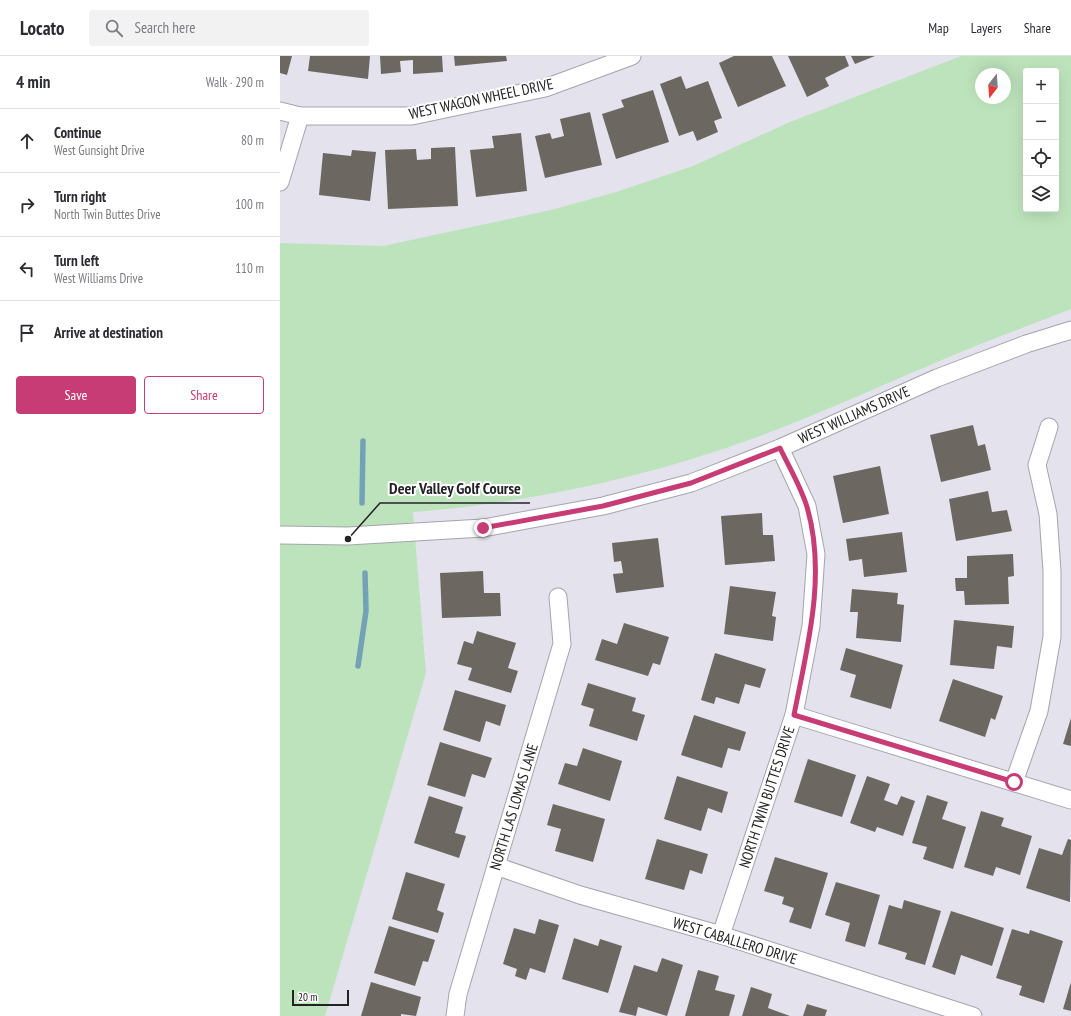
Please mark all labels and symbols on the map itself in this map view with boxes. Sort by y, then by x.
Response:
north arrow [975,68,1011,104]
street label: WEST WAGON WHEEL DRIVE [407,74,555,123]
street label: WEST WILLIAMS DRIVE [795,381,912,448]
callout: Deer Valley Golf Course [380,475,530,503]
text: Deer Valley Golf Course [389,478,521,498]
route end [474,519,492,537]
street label: NORTH TWIN BUTTES DRIVE [735,723,798,870]
street label: NORTH LAS LOMAS LANE [485,741,542,873]
route start [1005,773,1023,791]
street label: WEST CABALLERO DRIVE [671,913,800,968]
scale bar [292,988,349,1007]

